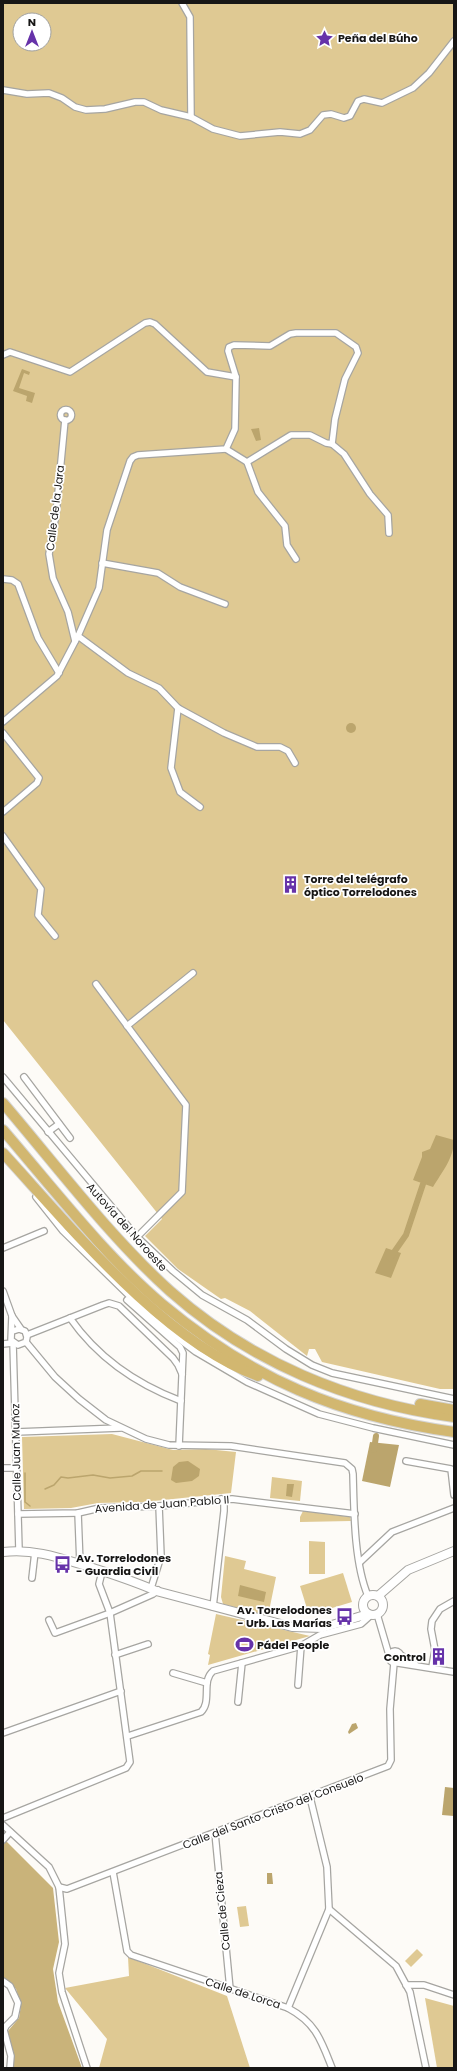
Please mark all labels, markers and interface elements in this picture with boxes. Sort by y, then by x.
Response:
north arrow [12,12,52,52]
text: N [28,14,36,30]
place icon: Peña del Búho [315,28,335,48]
place label: Peña del Búho [338,30,418,46]
street label: Calle de la Jara [42,464,68,552]
place label: Torre del telégrafo óptico Torrelodones [304,871,417,900]
building icon: Torre del telégrafo óptico Torrelodones [281,875,301,895]
street label: Autovía del Noroeste [83,1179,171,1275]
street label: Calle Juan Muñoz [7,1403,25,1501]
street label: Avenida de Juan Pablo II [94,1491,230,1517]
place label: Av. Torrelodones - Guardia Civil [76,1550,171,1579]
bus stop icon: Av. Torrelodones - Guardia Civil [53,1554,73,1574]
place label: Av. Torrelodones - Urb. Las Marías [237,1602,332,1631]
bus stop icon: Av. Torrelodones - Urb. Las Marías [335,1606,355,1626]
sports icon: Pádel People [234,1635,254,1655]
place label: Pádel People [257,1637,330,1653]
building icon: Control [429,1647,449,1667]
place label: Control [384,1649,426,1665]
street label: Calle del Santo Cristo del Consuelo [180,1769,366,1853]
street label: Calle de Cieza [210,1871,234,1951]
street label: Calle de Lorca [203,1973,283,2013]

